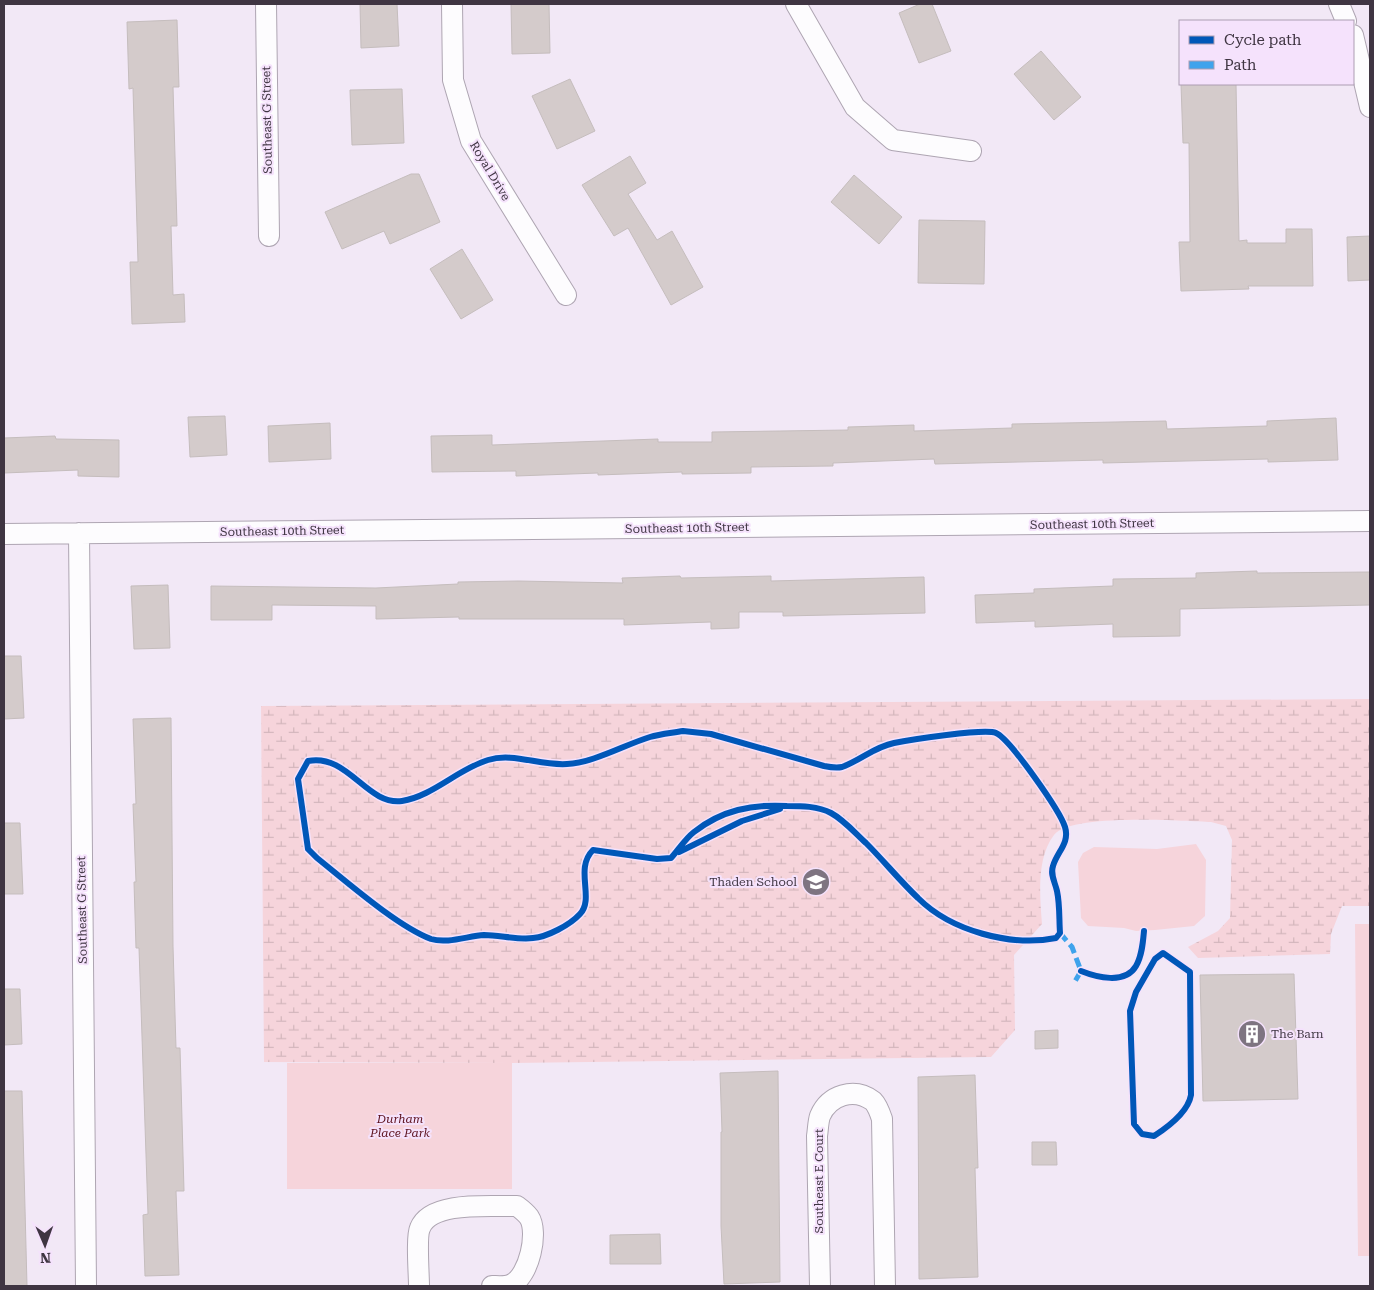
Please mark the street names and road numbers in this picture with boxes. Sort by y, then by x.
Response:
street label: Southeast G Street [259,66,275,174]
street label: Royal Drive [467,139,513,204]
street label: Southeast 10th Street [1030,516,1155,532]
street label: Southeast 10th Street [625,520,750,536]
street label: Southeast 10th Street [220,523,345,539]
street label: Southeast G Street [74,856,90,964]
street label: Southeast E Court [812,1128,826,1233]

